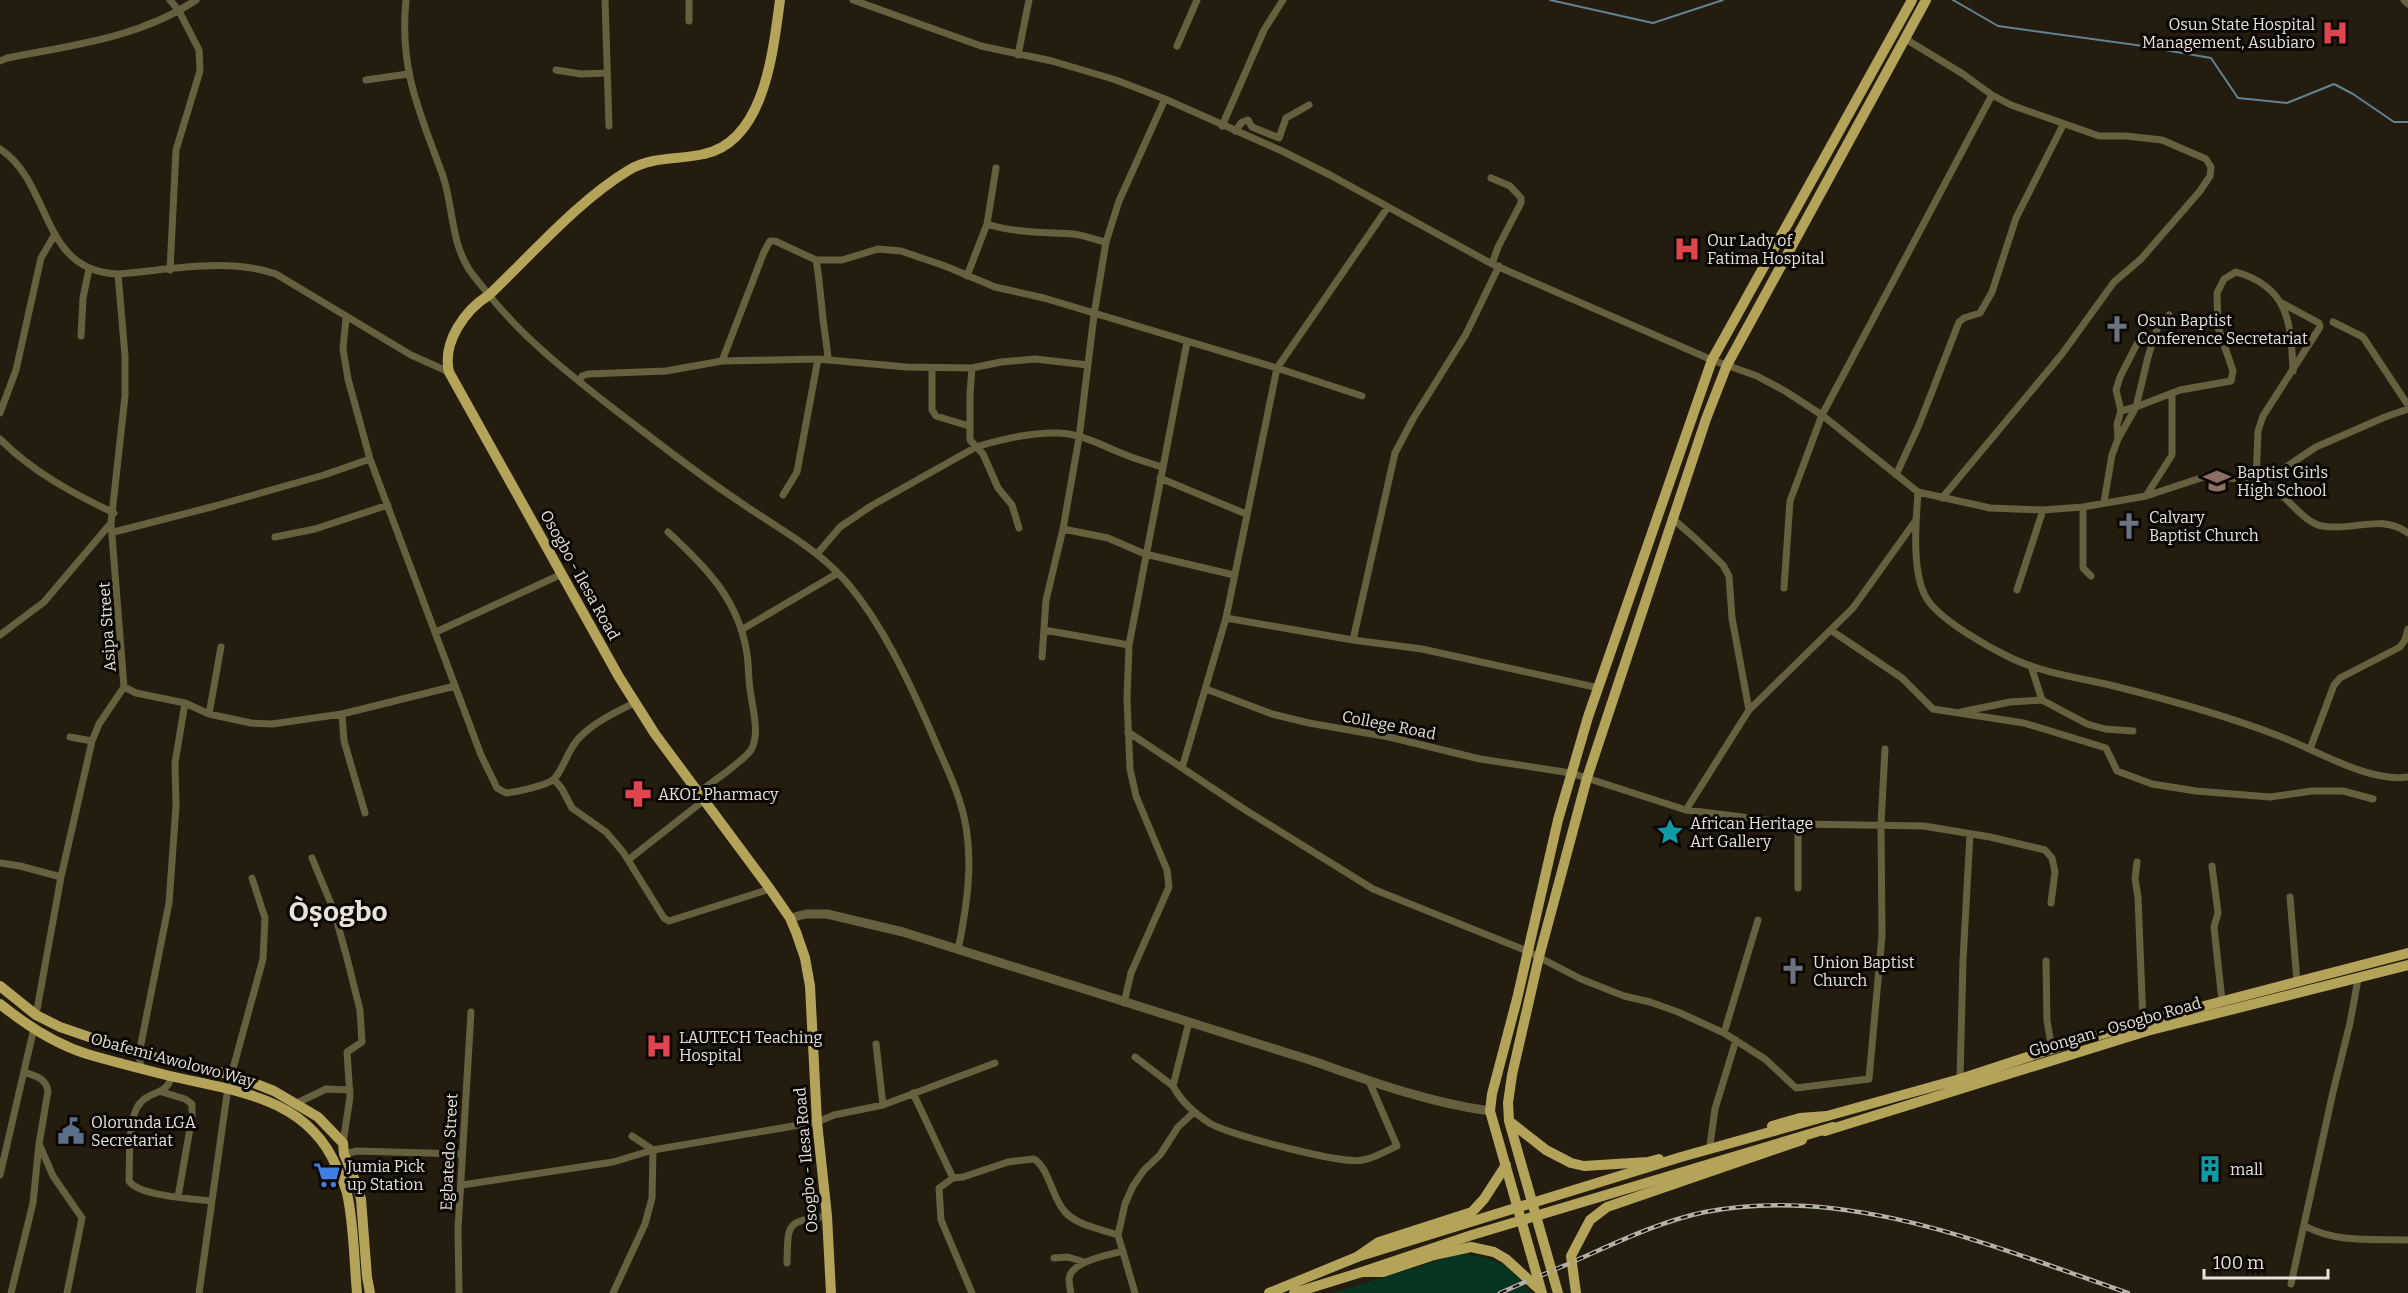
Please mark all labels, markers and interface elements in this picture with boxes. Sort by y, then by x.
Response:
place label: Osun State Hospital Management, Asubiaro [2142,15,2315,52]
hospital icon: Osun State Hospital Management, Asubiaro [2320,18,2350,48]
place label: Our Lady of Fatima Hospital [1707,231,1825,268]
hospital icon: Our Lady of Fatima Hospital [1672,234,1702,264]
place label: Osun Baptist Conference Secretariat [2137,311,2308,348]
church icon: Osun Baptist Conference Secretariat [2102,314,2132,344]
place label: Baptist Girls High School [2237,463,2328,500]
school or university icon: Baptist Girls High School [2202,466,2232,496]
street label: Osogbo - Ilesa Road [536,507,624,644]
place label: Calvary Baptist Church [2149,508,2259,545]
church icon: Calvary Baptist Church [2114,511,2144,541]
street label: Asipa Street [94,581,120,673]
street label: College Road [1340,707,1438,744]
pharmacy icon: AKOL Pharmacy [623,779,653,809]
place label: AKOL Pharmacy [658,785,779,804]
place label: African Heritage Art Gallery [1690,814,1813,851]
place icon: African Heritage Art Gallery [1655,817,1685,847]
district label: Òṣogbo [288,895,388,928]
place label: Union Baptist Church [1813,953,1915,990]
church icon: Union Baptist Church [1778,956,1808,986]
street label: Gbongan - Osogbo Road [2027,993,2204,1061]
place label: LAUTECH Teaching Hospital [679,1028,823,1065]
street label: Obafemi Awolowo Way [89,1029,258,1091]
hospital icon: LAUTECH Teaching Hospital [644,1031,674,1061]
street label: Osogbo - Ilesa Road [790,1086,822,1233]
street label: Egbatedo Street [436,1092,462,1211]
place label: Olorunda LGA Secretariat [91,1113,197,1150]
public building icon: Olorunda LGA Secretariat [56,1116,86,1146]
building icon: mall [2195,1154,2225,1184]
place label: Jumia Pick up Station [346,1157,425,1194]
supermarket icon: Jumia Pick up Station [312,1160,342,1190]
place label: mall [2230,1160,2264,1179]
scale bar [2204,1242,2328,1280]
text: 100 m [2213,1252,2264,1274]

